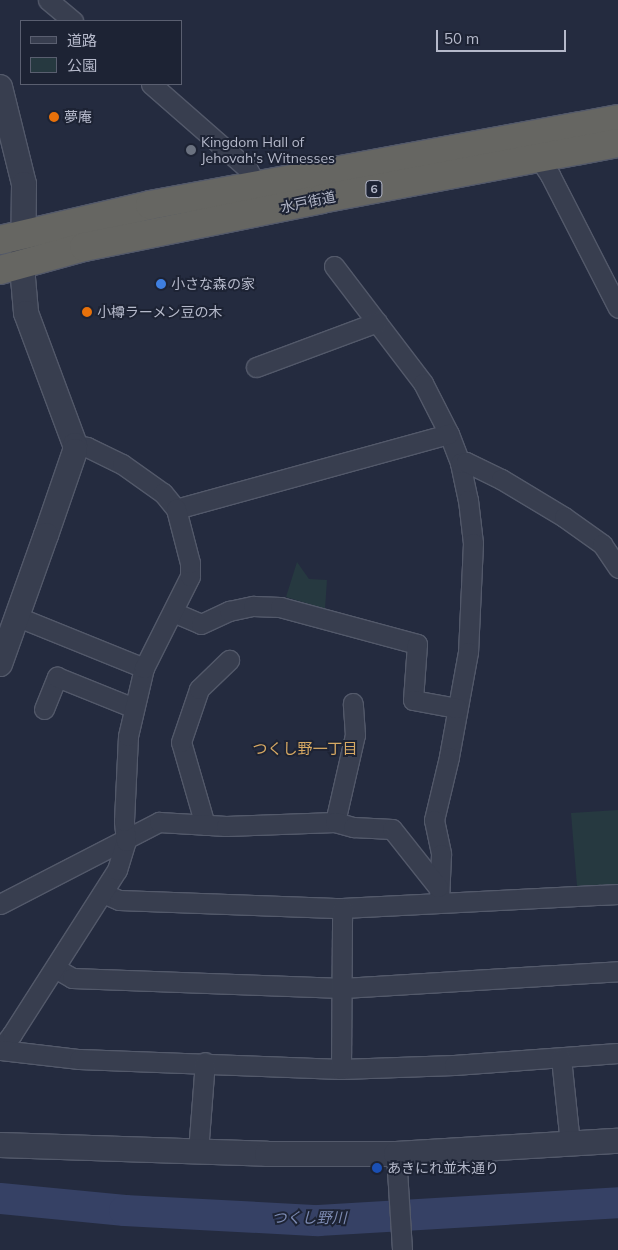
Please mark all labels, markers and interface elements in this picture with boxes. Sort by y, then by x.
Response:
legend [20,20,182,85]
scale bar [438,20,568,52]
text: 50 m [444,29,479,48]
text: 道路 [67,31,97,50]
text: 公園 [67,56,97,75]
place label: 夢庵 [64,109,92,125]
marker: 夢庵 [48,111,60,123]
place label: Kingdom Hall of Jehovah's Witnesses [201,134,335,166]
marker: Kingdom Hall of Jehovah's Witnesses [185,144,197,156]
road number: 6 [365,180,383,198]
street label: 水戸街道 [279,188,337,216]
place label: 小さな森の家 [171,276,255,292]
marker: 小さな森の家 [155,278,167,290]
place label: 小樽ラーメン豆の木 [97,304,223,320]
marker: 小樽ラーメン豆の木 [81,306,93,318]
district label: つくし野一丁目 [253,740,357,758]
place label: あきにれ並木通り [387,1160,499,1176]
marker: あきにれ並木通り [371,1162,383,1174]
water label: つくし野川 [272,1209,346,1227]

